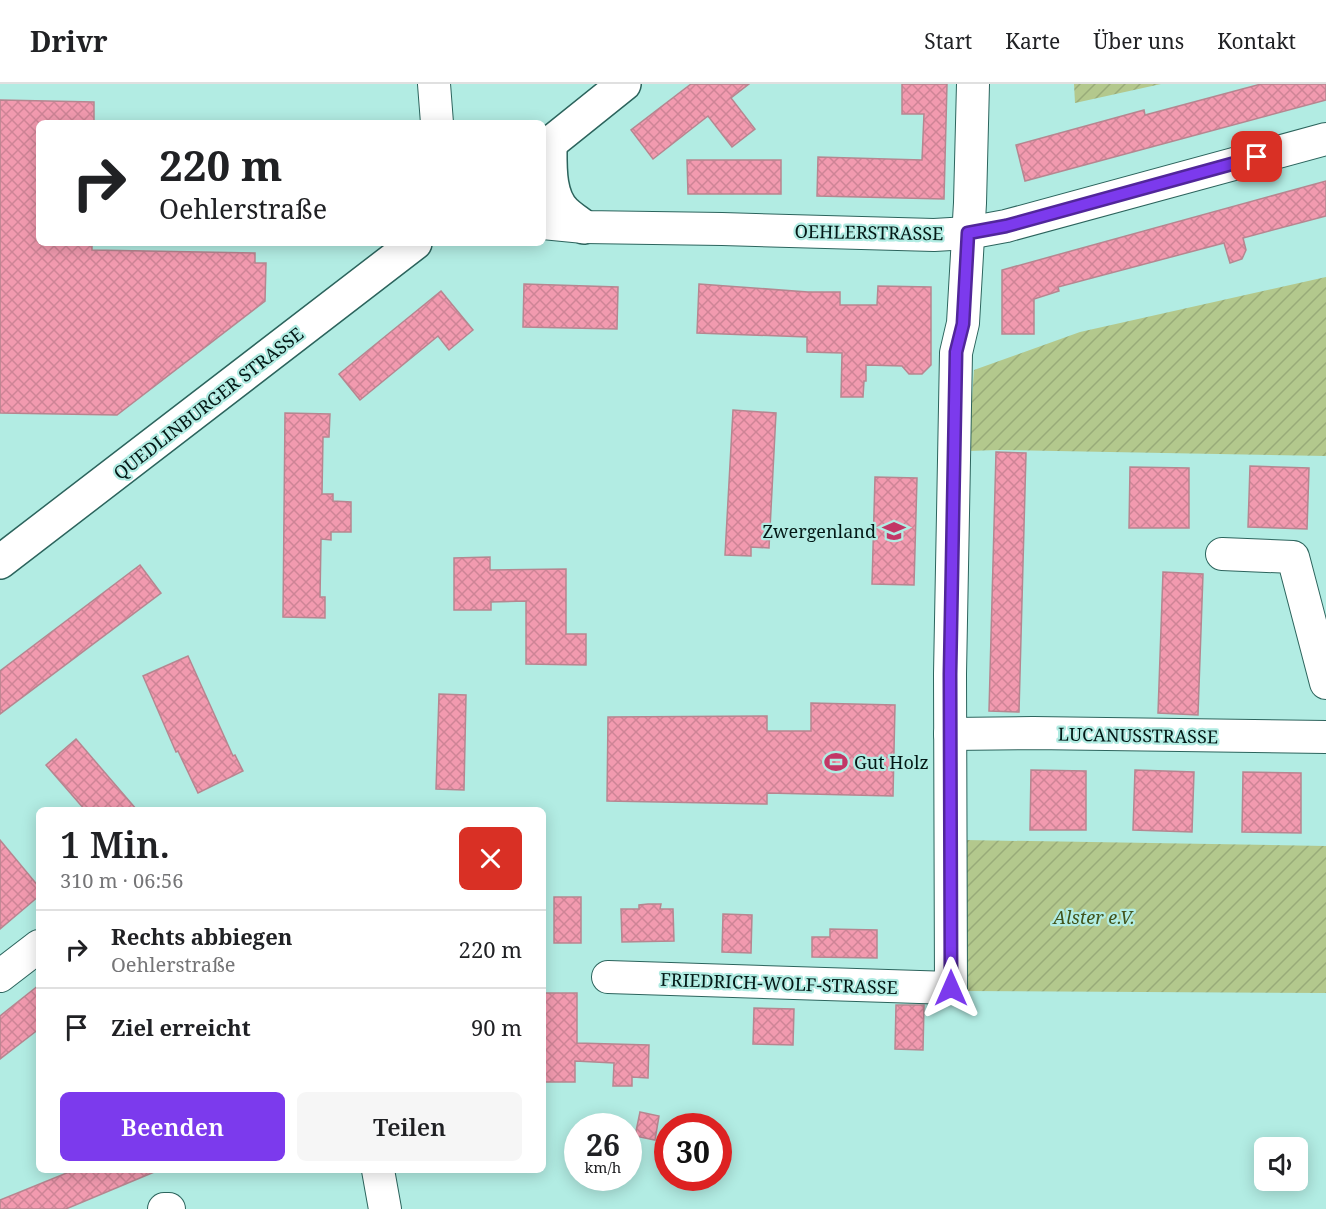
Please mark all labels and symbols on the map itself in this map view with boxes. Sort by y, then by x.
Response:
pin [1231,131,1282,182]
street label: OEHLERSTRASSE [794,219,944,245]
street label: QUEDLINBURGER STRASSE [108,321,308,485]
school or university icon: Zwergenland [881,518,907,544]
place label: Zwergenland [762,519,876,543]
street label: LUCANUSSTRASSE [1058,722,1218,748]
sports icon: Gut Holz [823,749,849,775]
place label: Gut Holz [854,750,929,774]
park label: Alster e.V. [1051,905,1135,929]
position arrow [919,956,983,1020]
street label: FRIEDRICH-WOLF-STRASSE [660,967,898,999]
speed limit sign: 30 [654,1113,732,1191]

